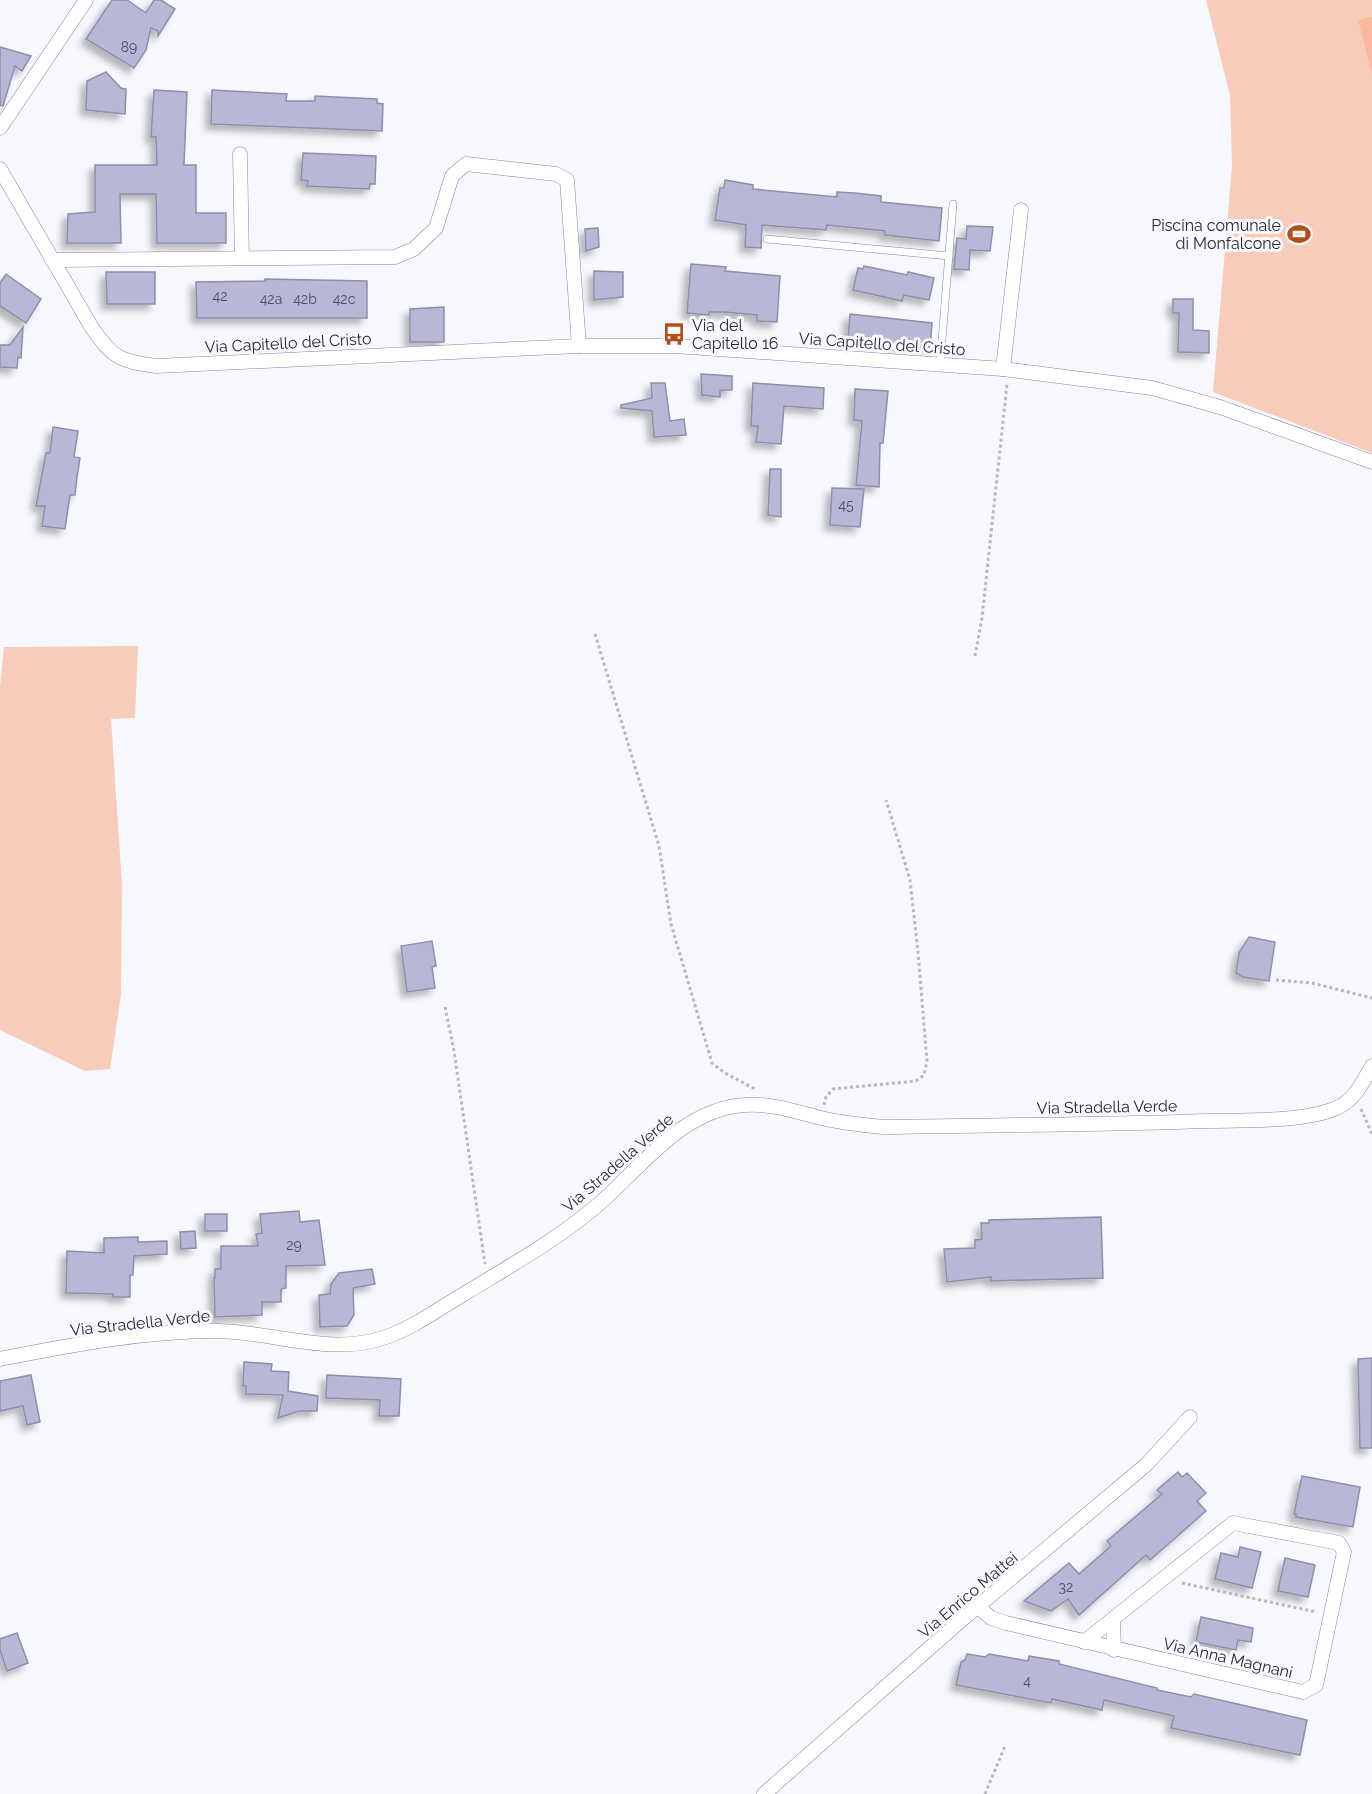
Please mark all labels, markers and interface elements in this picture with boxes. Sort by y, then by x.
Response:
house number: 89 [121,39,137,55]
place label: Piscina comunale di Monfalcone [1151,216,1281,253]
sports icon: Piscina comunale di Monfalcone [1286,221,1312,247]
house number: 42 [213,288,227,304]
house number: 42a [260,291,282,307]
house number: 42b [293,291,317,307]
house number: 42c [333,291,356,307]
place label: Via del Capitello 16 [692,316,778,353]
bus stop icon: Via del Capitello 16 [661,321,687,347]
street label: Via Capitello del Cristo [204,329,372,357]
street label: Via Capitello del Cristo [798,329,966,359]
house number: 45 [838,497,854,513]
street label: Via Stradella Verde [1037,1096,1177,1118]
street label: Via Stradella Verde [559,1110,677,1216]
house number: 29 [286,1237,302,1253]
street label: Via Stradella Verde [69,1306,211,1340]
street label: Via Enrico Mattei [915,1548,1021,1642]
house number: 32 [1059,1579,1073,1595]
street label: Via Anna Magnani [1161,1634,1295,1682]
house number: 4 [1023,1673,1031,1689]

